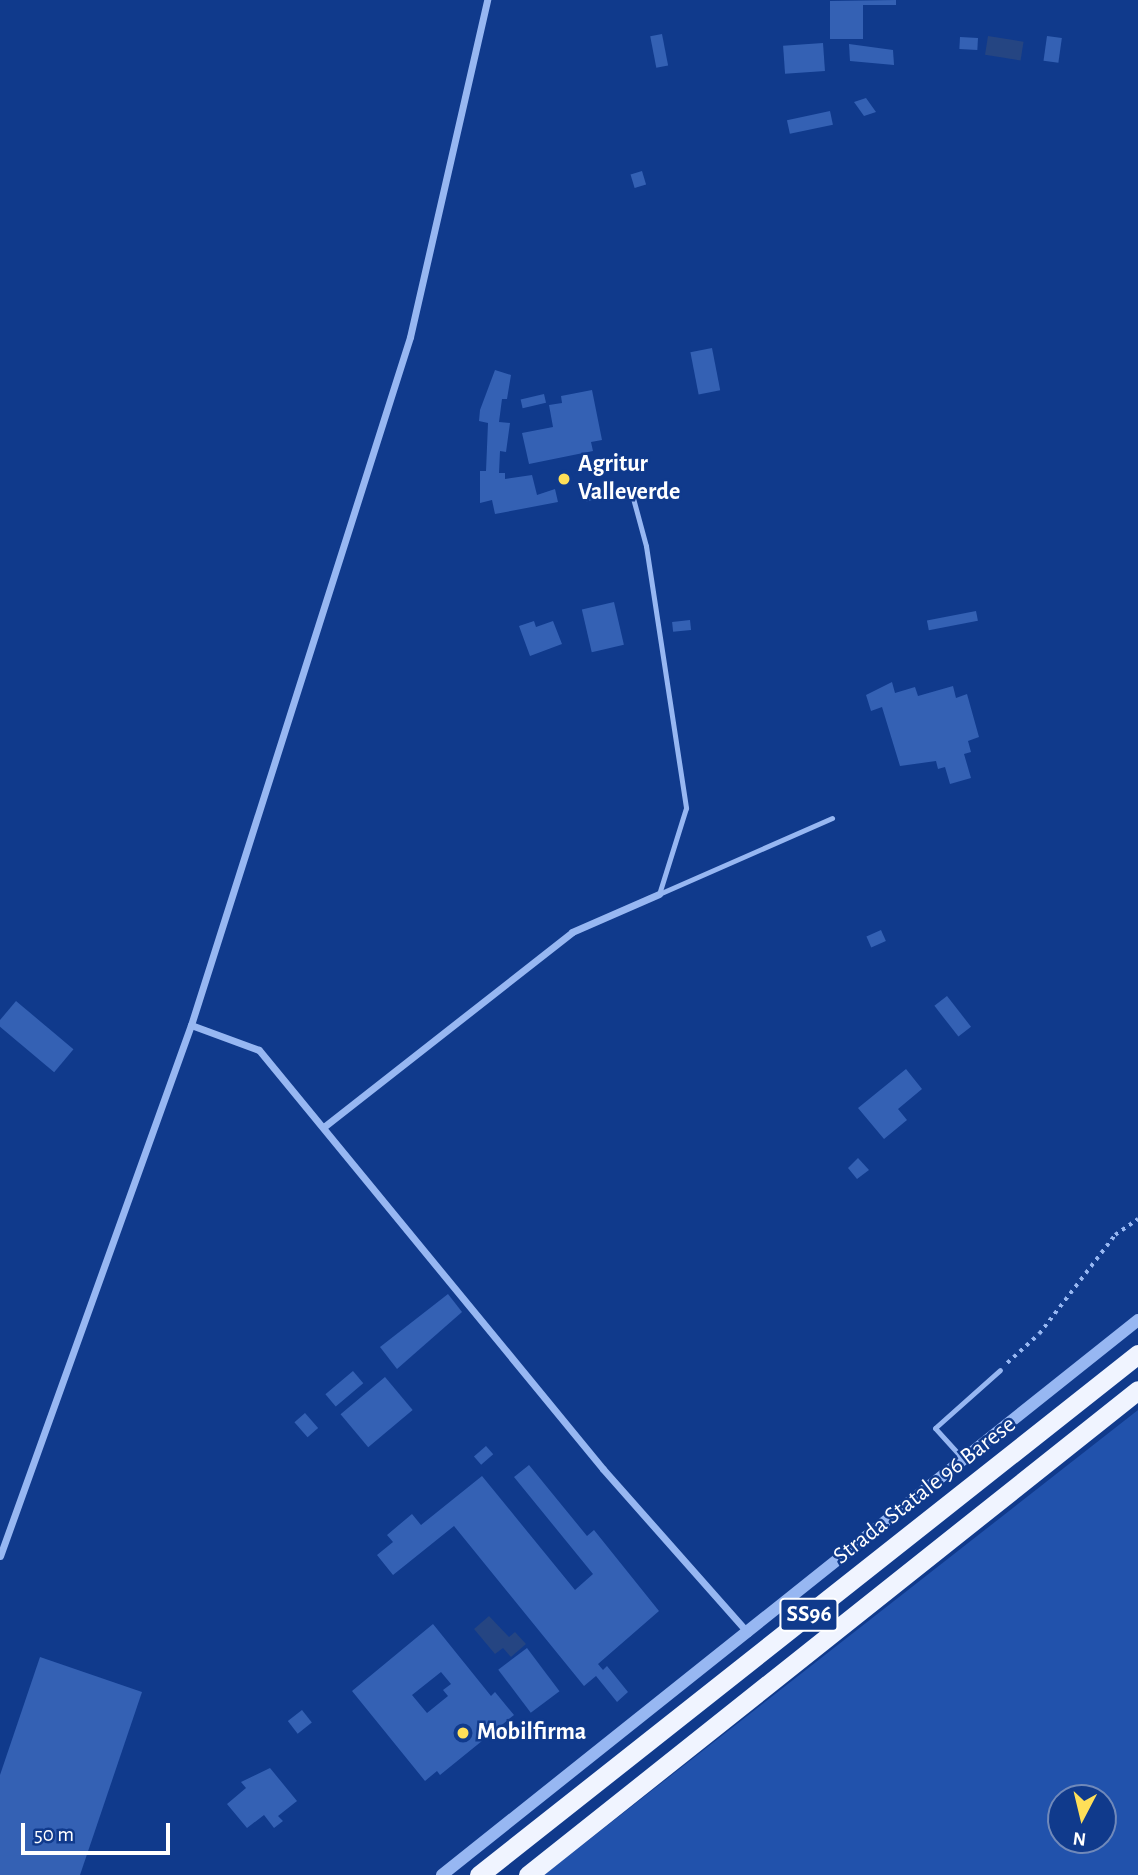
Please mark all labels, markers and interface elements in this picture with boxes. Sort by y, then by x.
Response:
place label: Agritur Valleverde [578,451,680,507]
marker: Agritur Valleverde [556,471,572,487]
street label: Strada Statale 96 Barese [828,1411,1022,1571]
road number: SS96 [779,1596,839,1634]
place label: Mobilfirma [477,1719,586,1747]
marker: Mobilfirma [455,1725,471,1741]
north arrow [1047,1784,1117,1854]
scale bar [24,1808,173,1852]
text: 50 m [34,1824,74,1845]
text: N [1072,1828,1087,1849]

